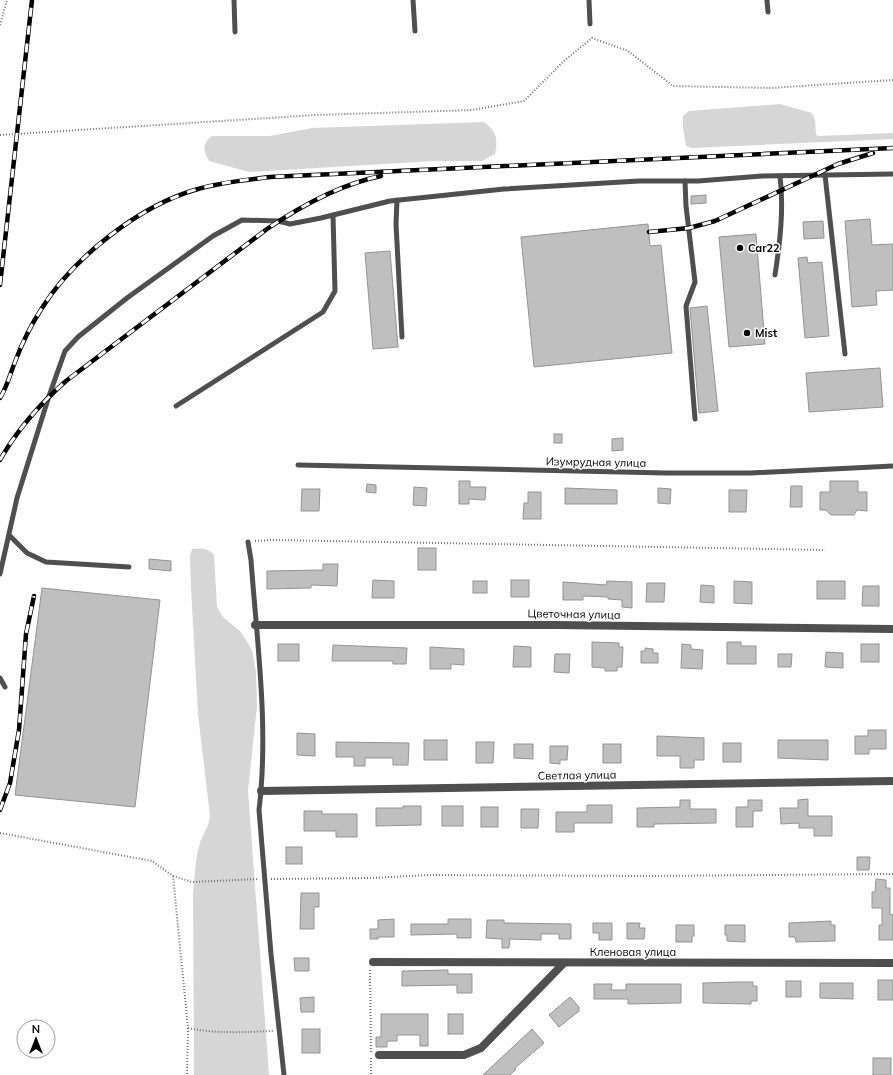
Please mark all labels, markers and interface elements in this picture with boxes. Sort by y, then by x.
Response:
place label: Car22 [748,241,780,255]
marker: Car22 [735,243,745,253]
place label: Mist [755,326,777,340]
marker: Mist [742,328,752,338]
street label: Изумрудная улица [546,454,646,470]
street label: Цветочная улица [527,606,621,622]
street label: Светлая улица [537,767,617,783]
street label: Кленовая улица [590,945,676,959]
north arrow [16,1019,56,1059]
text: N [32,1022,40,1036]

